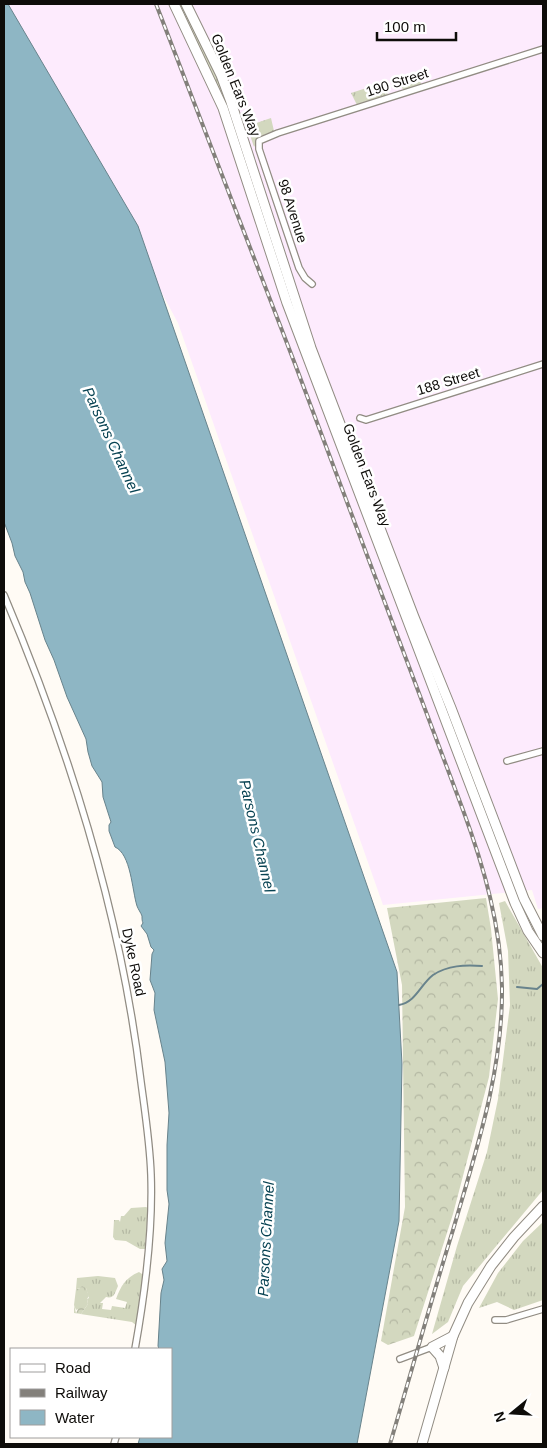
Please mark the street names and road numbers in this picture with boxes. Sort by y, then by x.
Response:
street label: Golden Ears Way [208,31,264,139]
street label: 190 Street [364,64,430,100]
street label: 98 Avenue [275,177,311,245]
street label: 188 Street [415,364,481,398]
street label: Golden Ears Way [340,421,394,529]
street label: Dyke Road [119,926,149,998]

